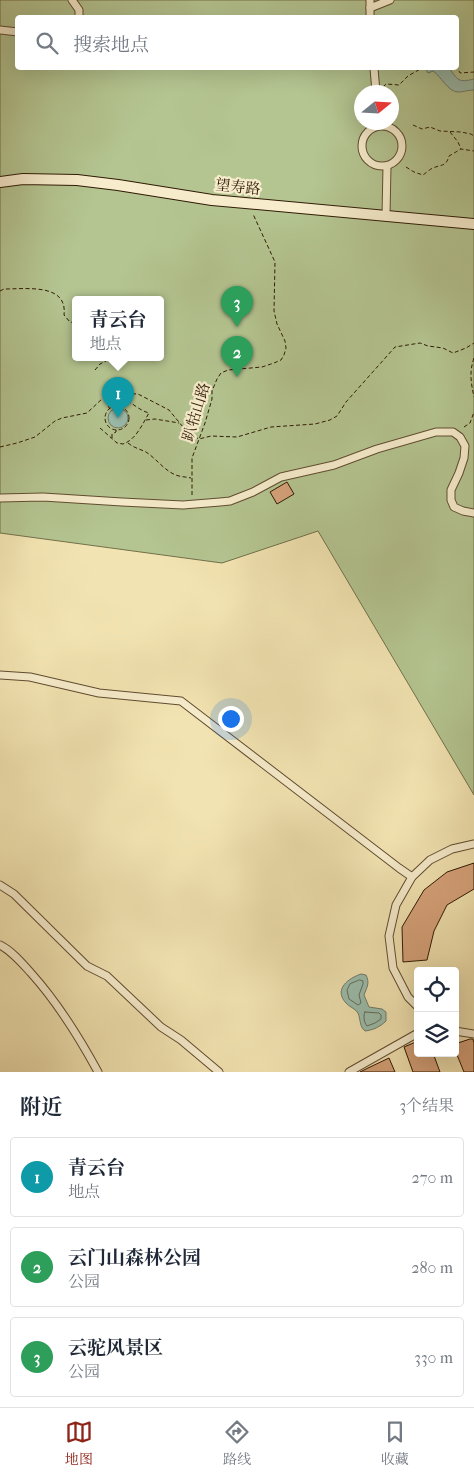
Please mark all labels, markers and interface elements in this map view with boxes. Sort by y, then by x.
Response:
search box [15,15,459,70]
icon: search [33,29,61,57]
text: 搜索地点 [73,34,149,56]
north arrow [354,85,399,130]
street label: 望寿路 [215,176,261,198]
pin: 3 [221,286,253,327]
popup [72,296,164,361]
text: 青云台 [89,309,147,331]
text: 地点 [89,334,122,353]
pin: 2 [221,336,253,377]
pin: 1 [102,377,134,418]
street label: 趴牯山路 [179,381,213,443]
your location [218,706,244,732]
map controls [414,967,459,1057]
button: locate [414,967,459,1012]
button: layers [414,1012,459,1057]
text: 附近 [20,1095,62,1119]
text: 3个结果 [399,1096,454,1115]
text: 青云台 [68,1157,125,1179]
text: 1 [34,1168,40,1187]
text: 270 m [412,1168,453,1187]
text: 地点 [68,1182,100,1201]
text: 云门山森林公园 [68,1247,201,1269]
text: 2 [33,1258,41,1277]
text: 280 m [411,1258,453,1277]
text: 公园 [68,1272,100,1291]
text: 云驼风景区 [68,1337,163,1359]
text: 3 [34,1348,40,1367]
text: 330 m [414,1348,453,1367]
text: 公园 [68,1362,100,1381]
tab: 地图 [65,1418,93,1468]
tab: 路线 [223,1418,251,1468]
tab: 收藏 [381,1418,409,1468]

